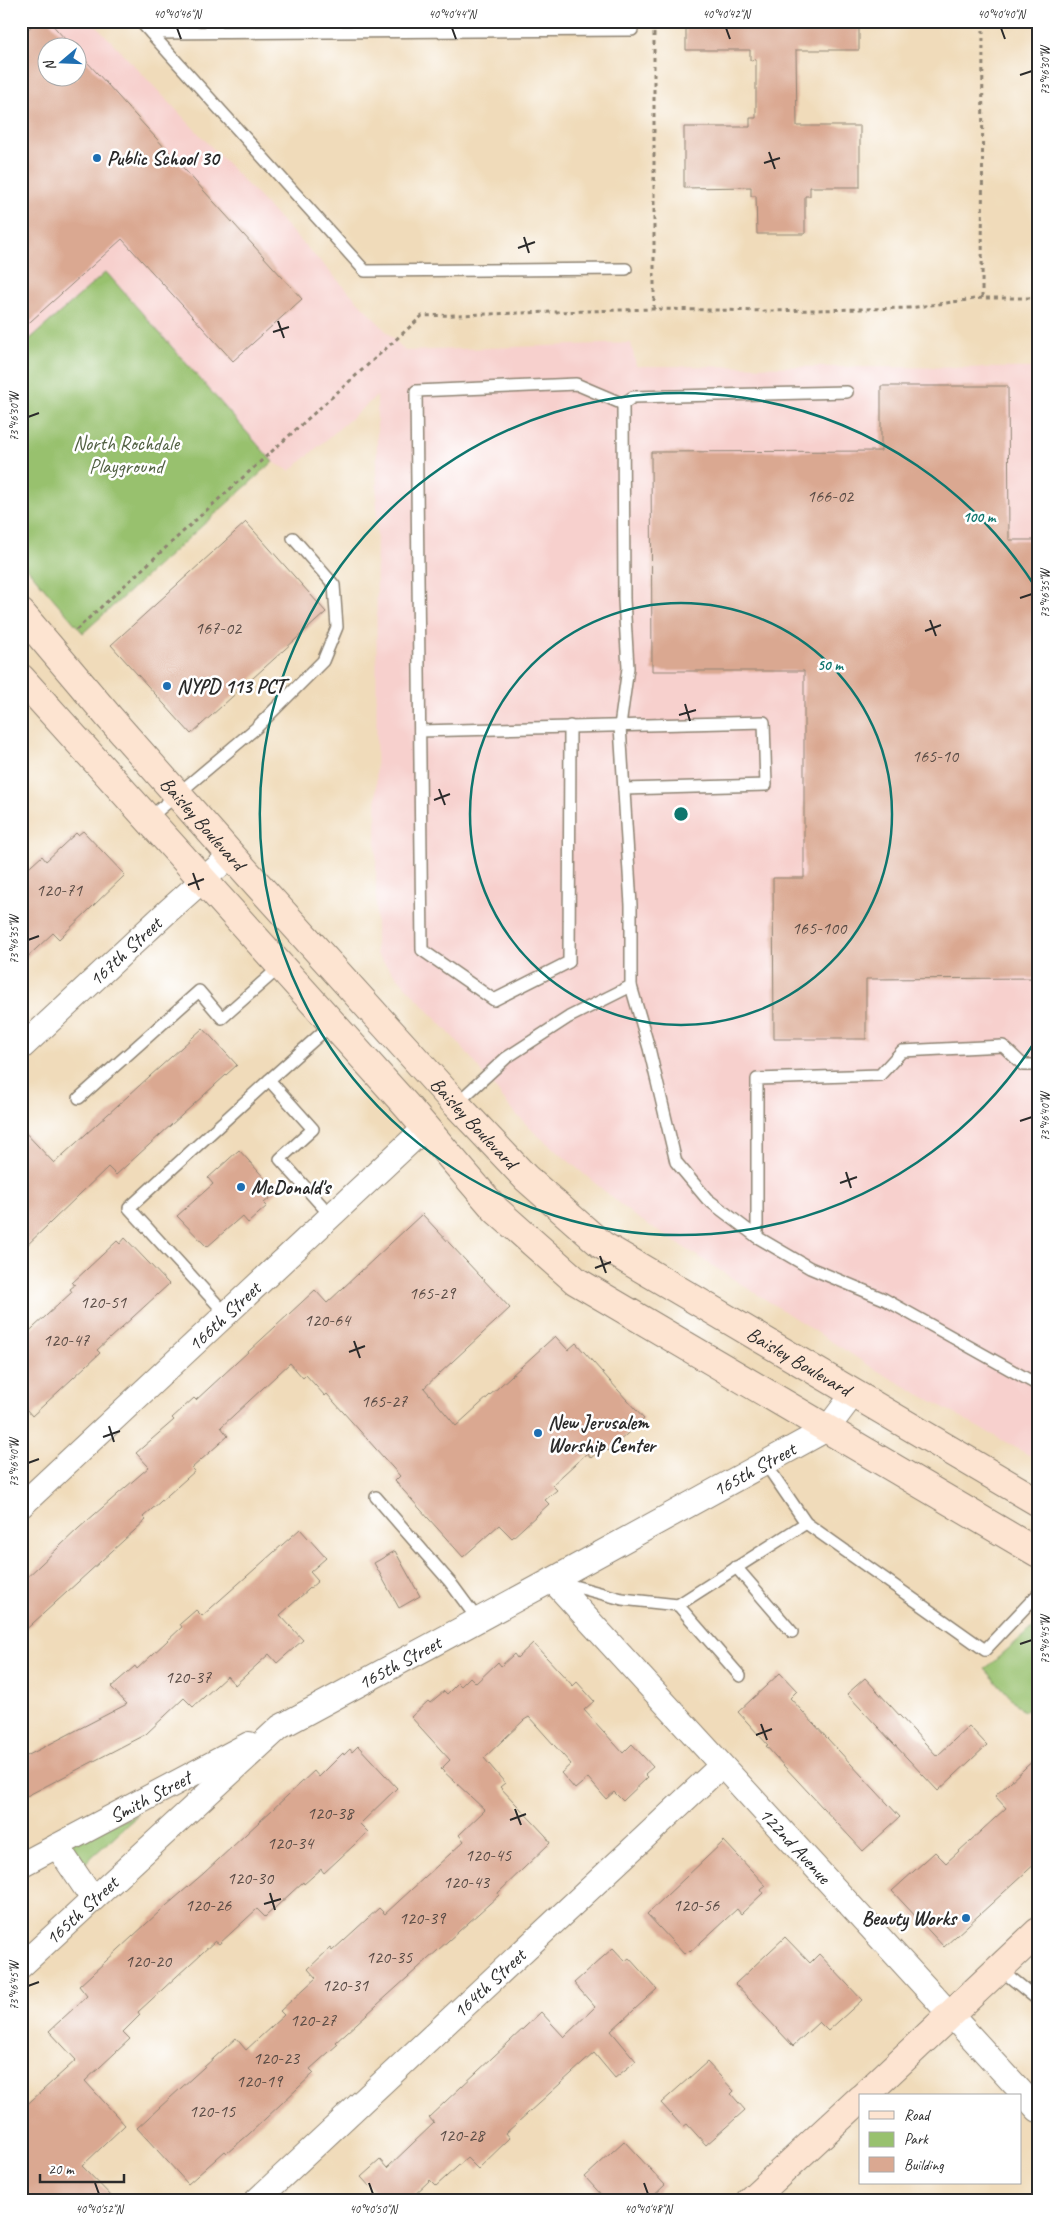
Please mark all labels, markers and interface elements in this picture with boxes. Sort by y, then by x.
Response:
text: 40°40'46"N [153,6,202,22]
text: 40°40'44"N [428,6,477,22]
text: 40°40'42"N [702,6,751,22]
text: 40°40'40"N [977,6,1026,22]
north arrow [38,38,88,88]
text: 73°46'30"W [1037,44,1053,95]
text: N [40,57,60,73]
place label: Public School 30 [107,146,221,171]
marker: Public School 30 [91,152,103,164]
text: 73°46'30"W [6,390,22,441]
park label: North Rochdale Playground [73,431,180,479]
house number: 166-02 [807,485,855,507]
text: 100 m [963,508,997,527]
text: 73°46'35"W [1037,567,1053,618]
house number: 167-02 [195,617,243,639]
text: 50 m [817,656,844,675]
place label: NYPD 113 PCT [177,674,290,699]
marker: NYPD 113 PCT [161,680,173,692]
house number: 165-10 [912,745,960,767]
street label: Baisley Boulevard [155,771,253,877]
centre of rings [672,805,690,823]
house number: 120-71 [36,879,83,901]
street label: 167th Street [83,910,168,991]
text: 73°46'35"W [6,913,22,964]
house number: 165-100 [792,917,848,939]
street label: Baisley Boulevard [425,1072,525,1176]
text: 73°46'40"W [1037,1090,1053,1141]
place label: McDonald's [251,1175,332,1200]
marker: McDonald's [235,1181,247,1193]
street label: 166th Street [182,1274,267,1356]
house number: 165-29 [409,1282,457,1304]
house number: 120-51 [80,1291,127,1313]
house number: 120-64 [304,1309,352,1331]
street label: Baisley Boulevard [743,1321,858,1403]
house number: 120-47 [43,1329,90,1351]
house number: 165-27 [361,1390,408,1412]
place label: New Jerusalem Worship Center [548,1410,658,1458]
marker: New Jerusalem Worship Center [532,1427,544,1439]
street label: 165th Street [708,1435,802,1502]
text: 73°46'40"W [6,1436,22,1487]
text: 73°46'45"W [1037,1613,1053,1664]
street label: 165th Street [353,1629,447,1695]
house number: 120-37 [165,1666,212,1688]
street label: Smith Street [105,1763,198,1828]
house number: 120-38 [307,1802,355,1824]
street label: 122nd Avenue [754,1802,838,1890]
house number: 120-34 [267,1832,315,1854]
house number: 120-45 [465,1844,512,1866]
house number: 120-30 [227,1867,275,1889]
street label: 165th Street [39,1869,125,1950]
house number: 120-43 [443,1871,491,1893]
house number: 120-26 [185,1894,232,1916]
house number: 120-56 [673,1894,720,1916]
place label: Beauty Works [862,1906,958,1932]
house number: 120-39 [399,1907,447,1929]
marker: Beauty Works [960,1912,972,1924]
street label: 164th Street [447,1941,532,2023]
house number: 120-35 [366,1946,413,1968]
house number: 120-20 [125,1950,173,1972]
text: 73°46'45"W [6,1959,22,2010]
house number: 120-31 [322,1974,369,1996]
house number: 120-27 [290,2009,337,2031]
house number: 120-23 [253,2047,301,2069]
house number: 120-19 [236,2070,284,2092]
legend [859,2094,1022,2184]
house number: 120-15 [189,2100,236,2122]
text: Road [904,2106,931,2125]
house number: 120-28 [438,2124,486,2146]
text: Park [904,2130,929,2149]
scale bar [40,2152,124,2184]
text: Building [904,2156,944,2175]
text: 20 m [48,2160,75,2179]
text: 40°40'52"N [75,2201,124,2217]
text: 40°40'50"N [349,2201,398,2217]
text: 40°40'48"N [624,2201,673,2217]

